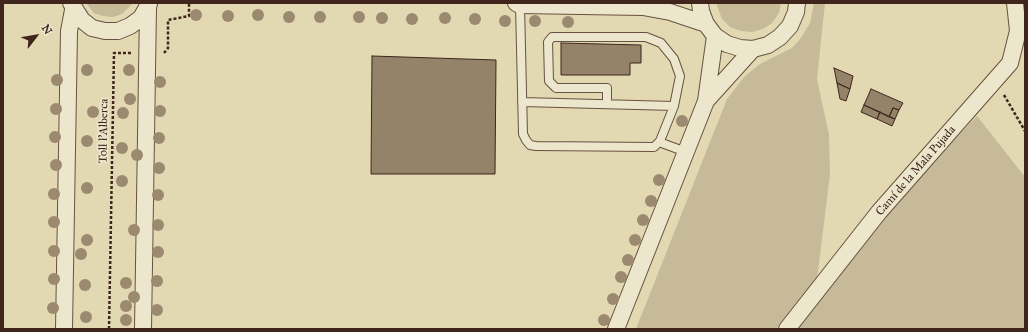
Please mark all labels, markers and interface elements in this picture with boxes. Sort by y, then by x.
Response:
north arrow [16,16,56,56]
text: N [39,22,55,37]
street label: Toll l'Alberca [96,98,112,164]
street label: Camí de la Mala Pujada [873,123,959,219]

